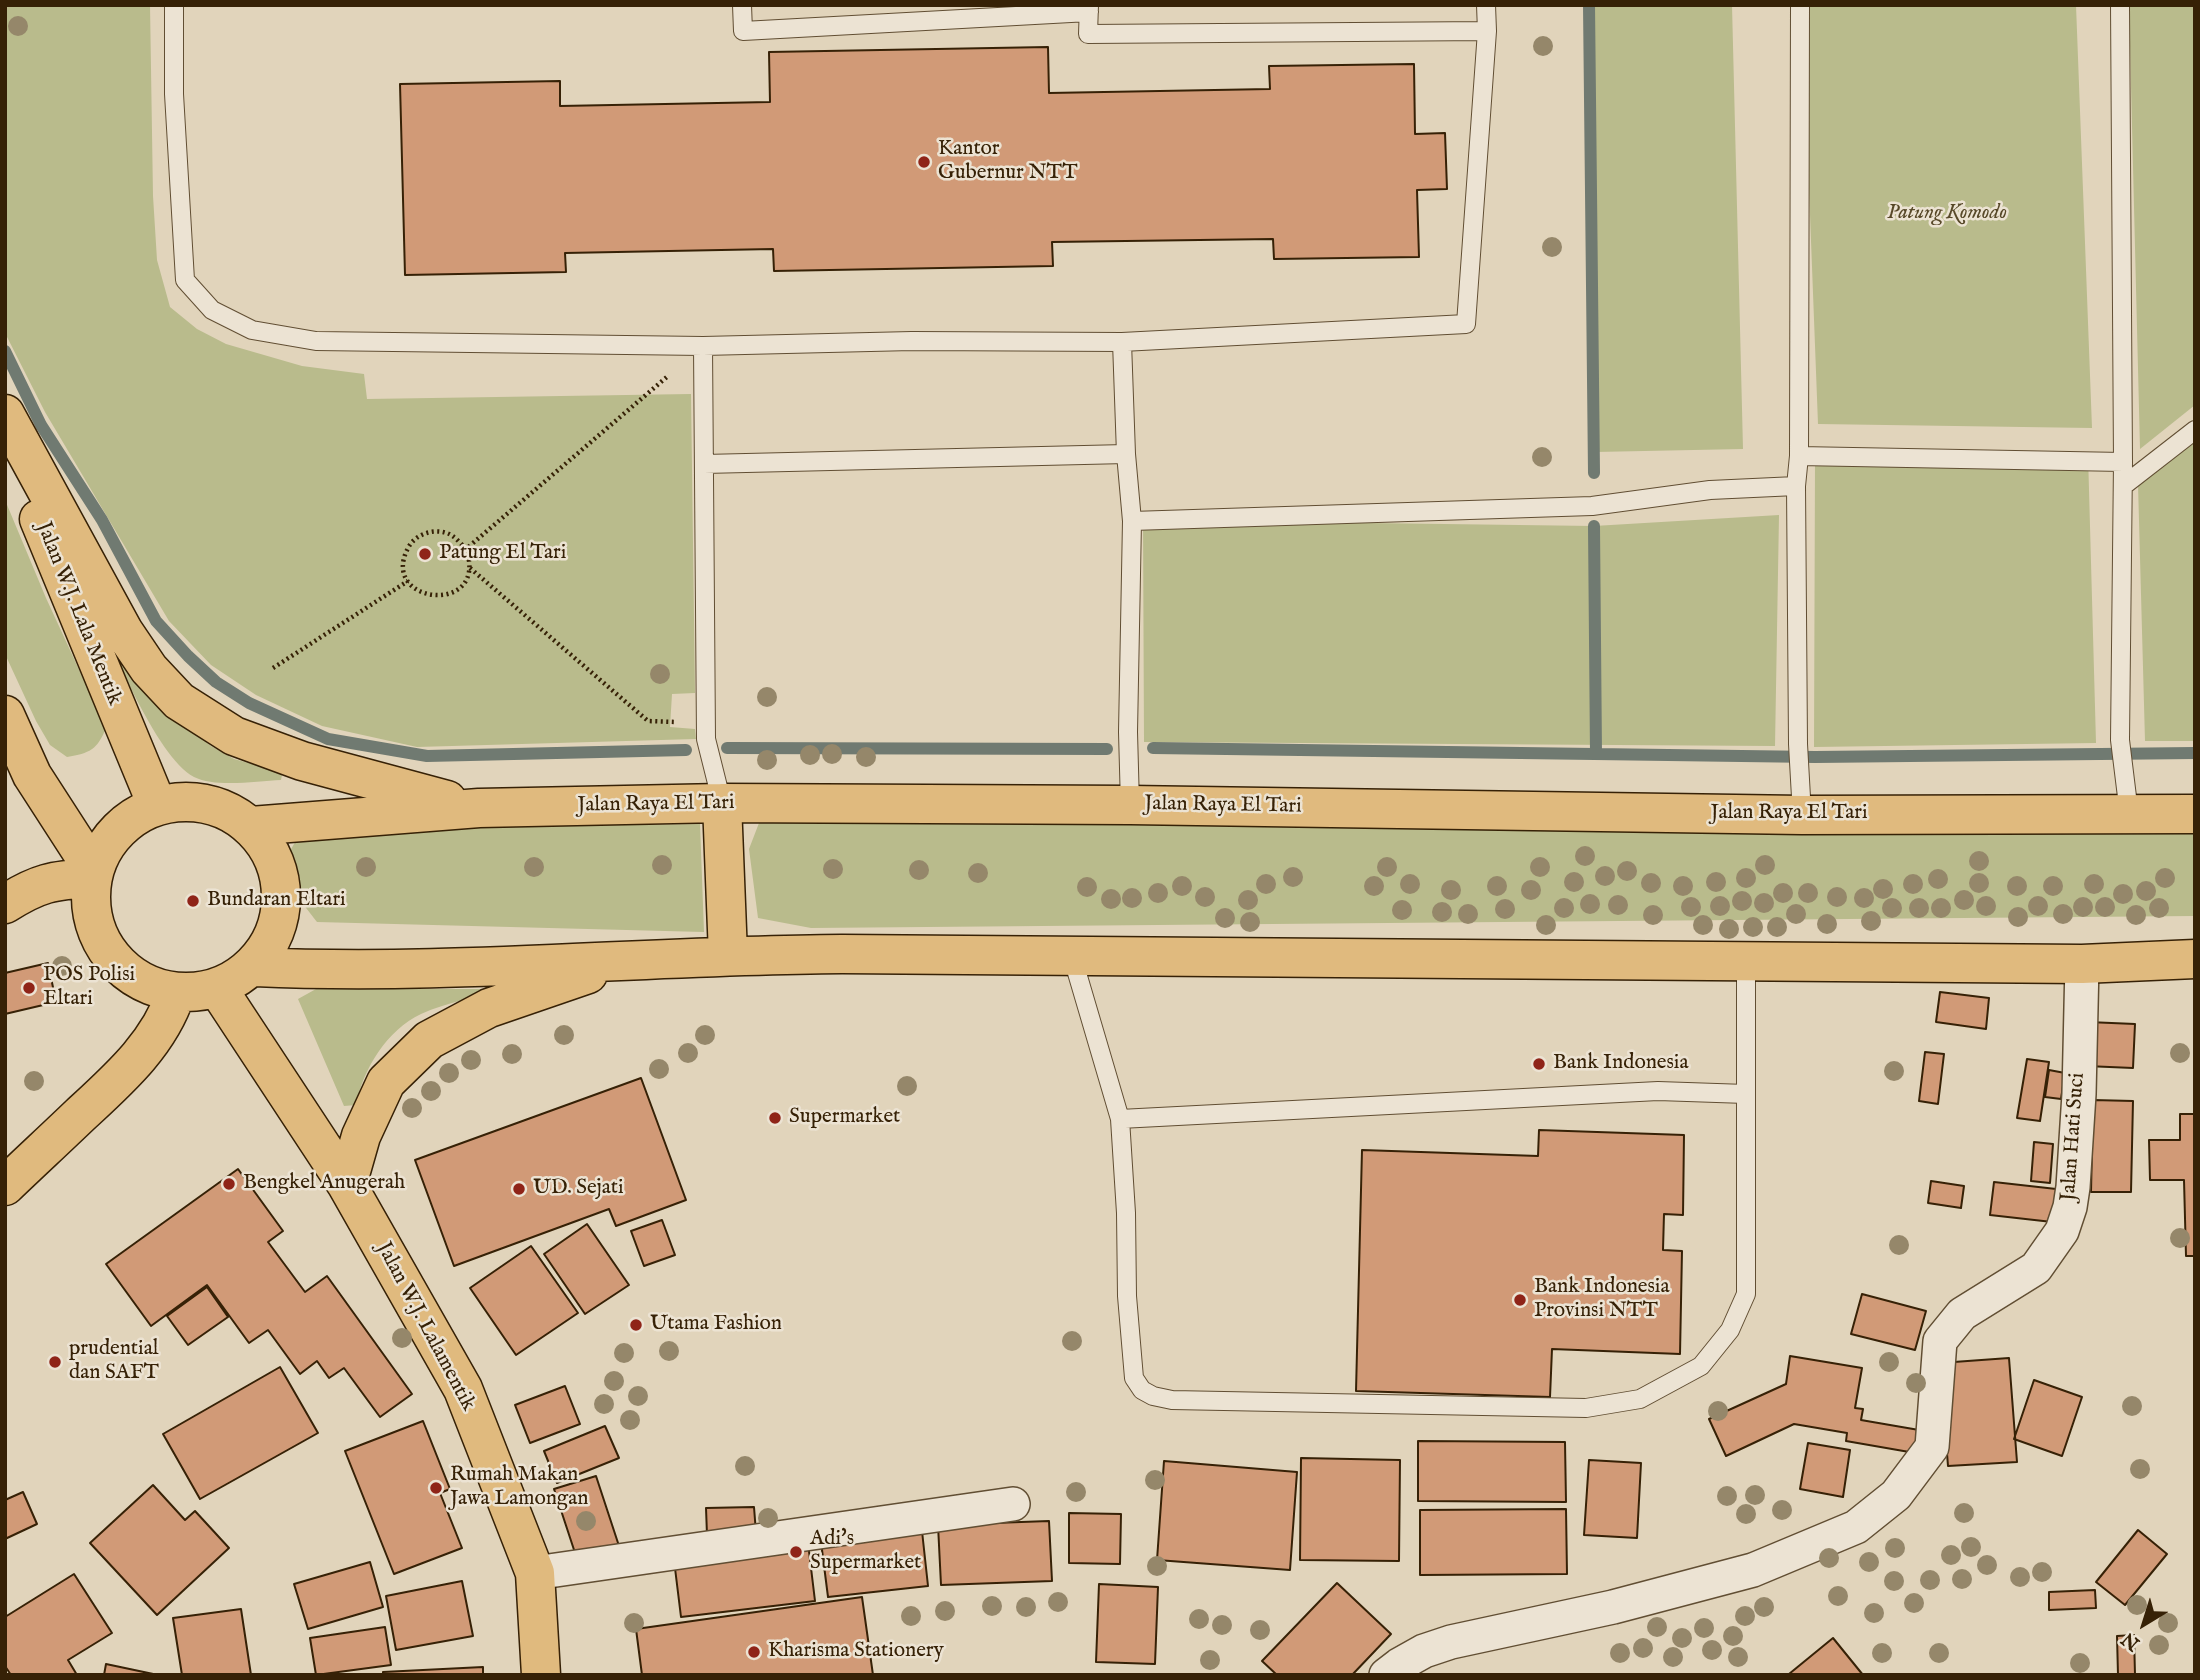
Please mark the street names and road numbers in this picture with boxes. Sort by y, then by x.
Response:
street label: Jalan W.J. Lala Mentik [30,519,126,709]
street label: Jalan Raya El Tari [577,791,735,819]
street label: Jalan Raya El Tari [1144,792,1302,820]
street label: Jalan Raya El Tari [1710,801,1868,827]
street label: Jalan Hati Suci [2057,1072,2091,1202]
street label: Jalan W.J. Lalamentik [370,1238,480,1416]

